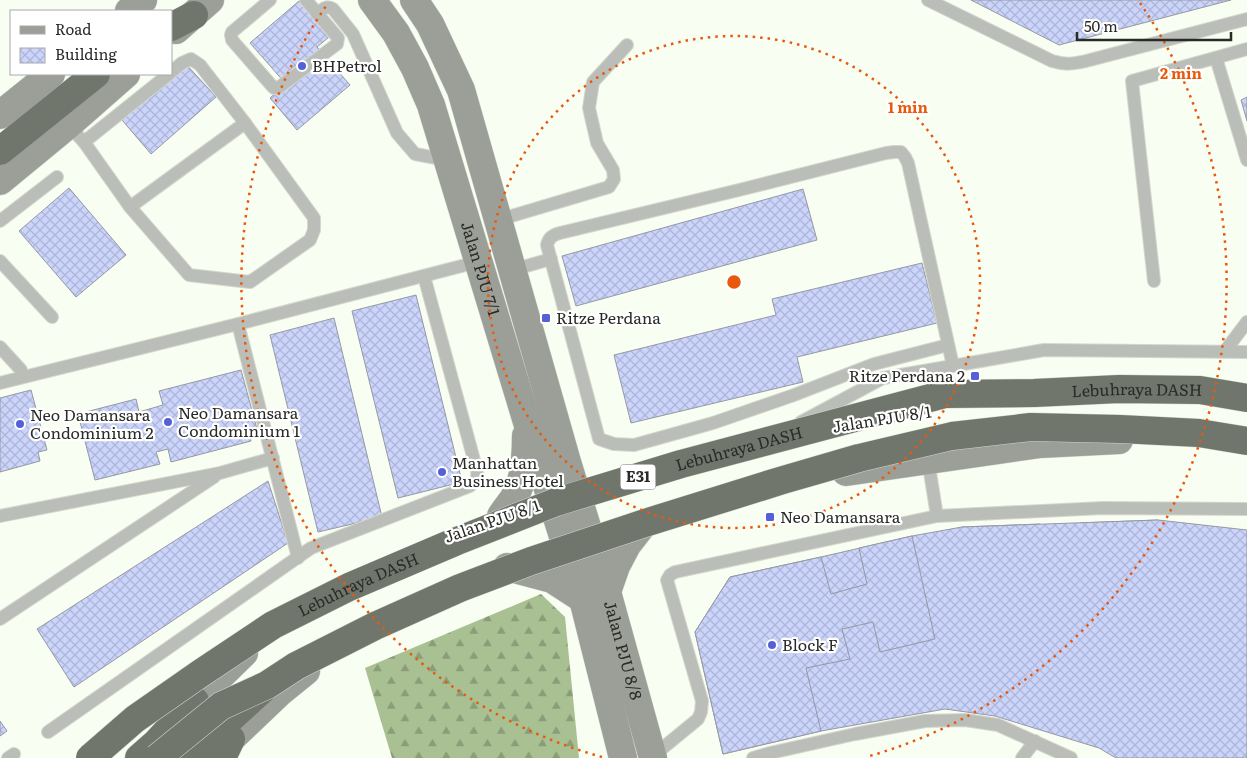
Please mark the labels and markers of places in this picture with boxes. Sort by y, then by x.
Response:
place label: BHPetrol [312,53,382,77]
marker: BHPetrol [296,60,308,72]
centre of rings [725,273,743,291]
place label: Ritze Perdana [556,305,661,329]
marker: Ritze Perdana [540,312,552,324]
place label: Ritze Perdana 2 [849,363,965,387]
marker: Ritze Perdana 2 [969,370,981,382]
place label: Neo Damansara Condominium 1 [178,400,300,442]
place label: Neo Damansara Condominium 2 [30,402,154,444]
marker: Neo Damansara Condominium 1 [162,416,174,428]
marker: Neo Damansara Condominium 2 [14,418,26,430]
place label: Manhattan Business Hotel [452,450,564,492]
marker: Manhattan Business Hotel [436,466,448,478]
place label: Neo Damansara [780,504,901,528]
marker: Neo Damansara [764,511,776,523]
place label: Block F [782,632,838,656]
marker: Block F [766,639,778,651]

